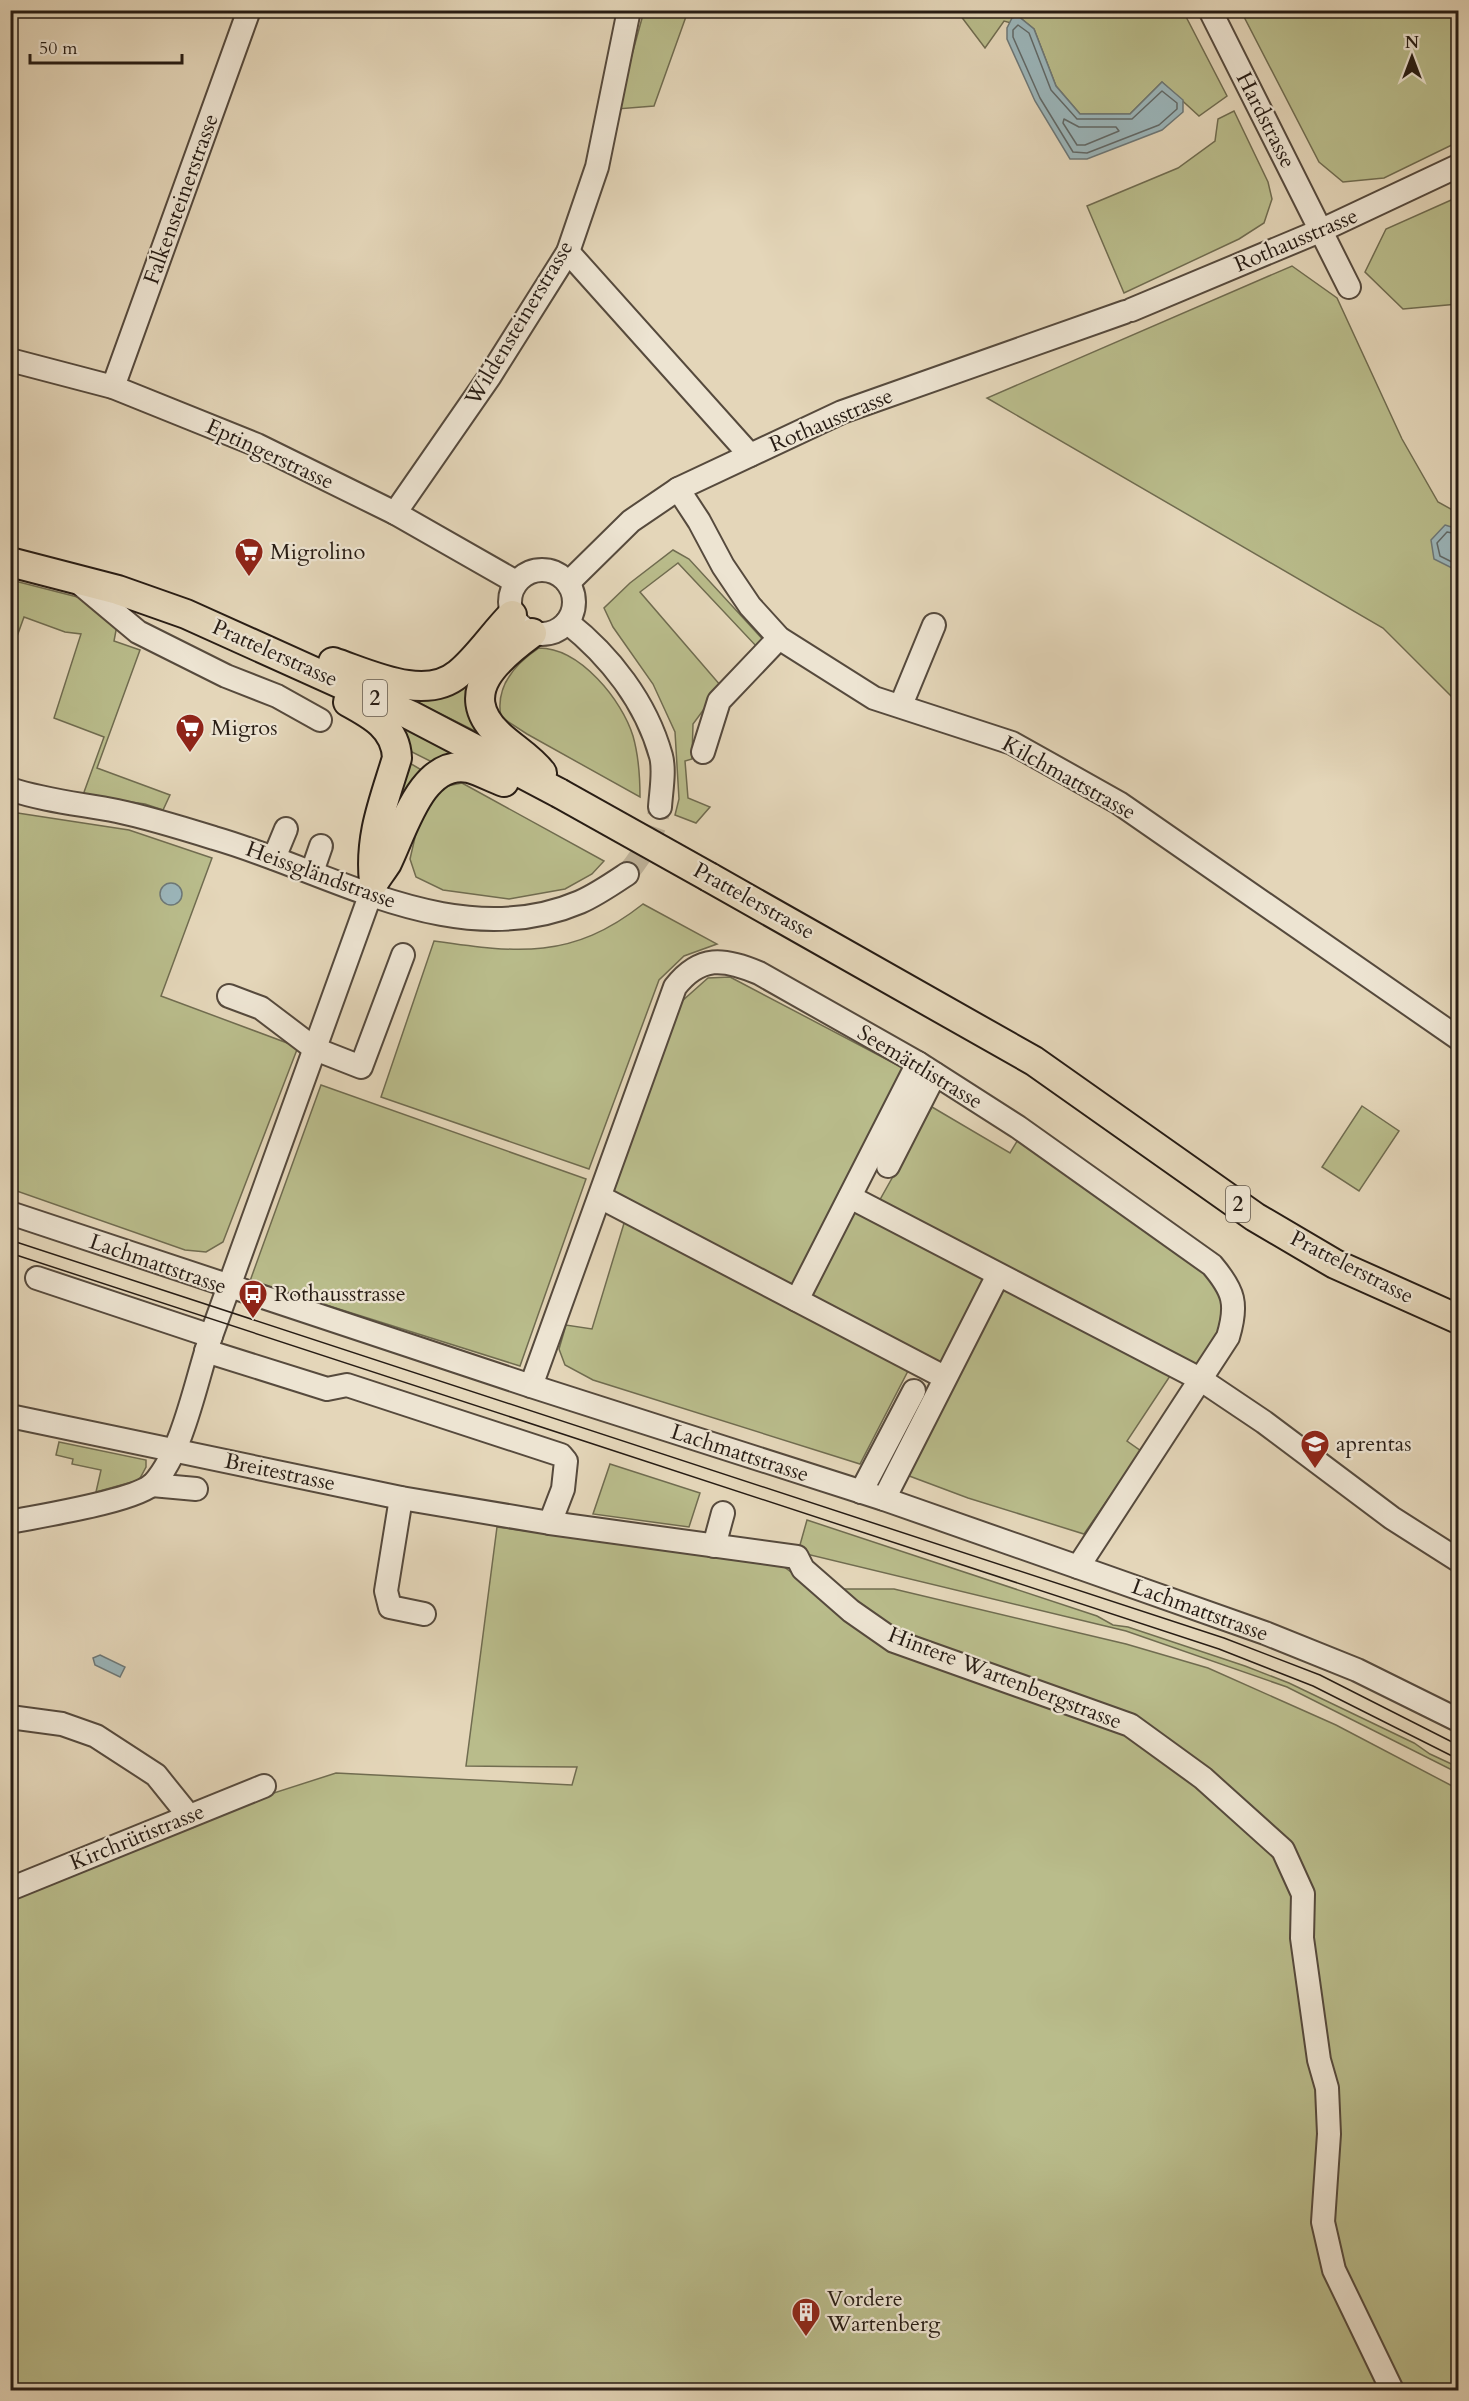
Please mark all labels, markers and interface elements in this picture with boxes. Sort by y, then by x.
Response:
scale bar [30,27,182,65]
north arrow [1382,27,1442,87]
text: N [1405,32,1419,54]
text: 50 m [39,36,78,61]
street label: Hardstrasse [1229,67,1303,173]
street label: Falkensteinerstrasse [136,110,226,288]
street label: Rothausstrasse [1230,200,1362,280]
street label: Wildensteinerstrasse [457,235,580,412]
street label: Rothausstrasse [765,380,897,460]
street label: Eptingerstrasse [201,411,339,497]
supermarket icon: Migrolino [233,536,265,578]
place label: Migrolino [270,537,365,567]
street label: Prattelerstrasse [207,612,343,694]
road number: 2 [363,680,387,716]
supermarket icon: Migros [174,712,206,754]
place label: Migros [211,713,278,743]
street label: Kilchmattstrasse [997,729,1141,827]
street label: Heissgländstrasse [242,834,400,916]
street label: Prattelerstrasse [688,855,820,947]
street label: Seemättlistrasse [852,1018,988,1116]
road number: 2 [1226,1186,1250,1222]
street label: Prattelerstrasse [1285,1223,1419,1311]
street label: Lachmattstrasse [85,1226,231,1302]
bus stop icon: Rothausstrasse [237,1278,269,1320]
place label: Rothausstrasse [274,1279,406,1309]
street label: Lachmattstrasse [667,1417,813,1489]
school or university icon: aprentas [1299,1428,1331,1470]
place label: aprentas [1336,1429,1412,1459]
street label: Breitestrasse [222,1446,338,1498]
street label: Lachmattstrasse [1127,1571,1273,1649]
street label: Hintere Wartenbergstrasse [884,1620,1126,1736]
street label: Kirchrütistrasse [65,1796,209,1878]
place label: Vordere Wartenberg [826,2284,941,2339]
building icon: Vordere Wartenberg [790,2296,822,2338]

